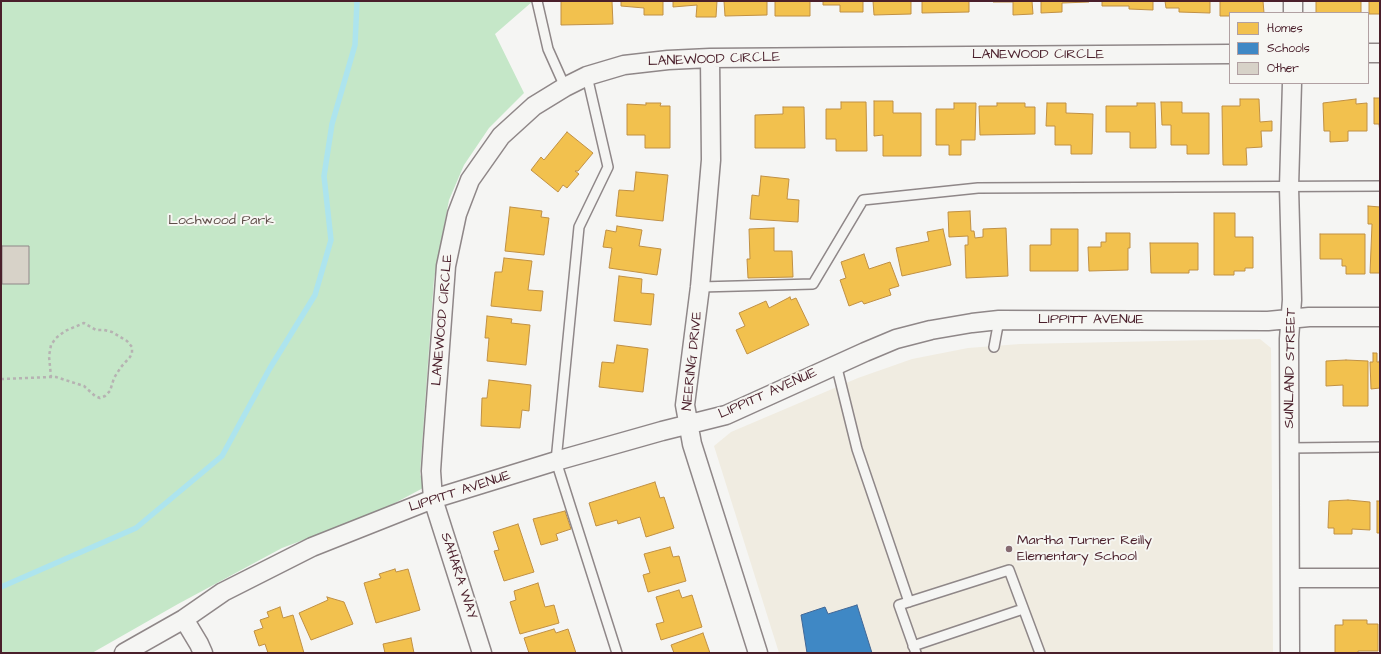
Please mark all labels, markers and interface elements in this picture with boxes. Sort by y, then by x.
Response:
legend [1229,12,1369,84]
text: Homes [1267,20,1303,37]
text: Schools [1267,40,1310,57]
street label: LANEWOOD CIRCLE [972,47,1104,63]
street label: LANEWOOD CIRCLE [648,49,780,71]
text: Other [1267,60,1299,77]
park label: Lochwood Park [168,213,274,229]
street label: LANEWOOD CIRCLE [429,253,457,387]
street label: SUNLAND STREET [1282,307,1300,429]
street label: NEERING DRIVE [679,311,707,411]
street label: LIPPITT AVENUE [1038,312,1144,328]
street label: LIPPITT AVENUE [716,365,820,423]
street label: LIPPITT AVENUE [407,468,513,516]
street label: SAHARA WAY [436,531,480,621]
place label: Martha Turner Reilly Elementary School [1017,533,1152,566]
marker: Martha Turner Reilly Elementary School [1004,544,1014,554]

